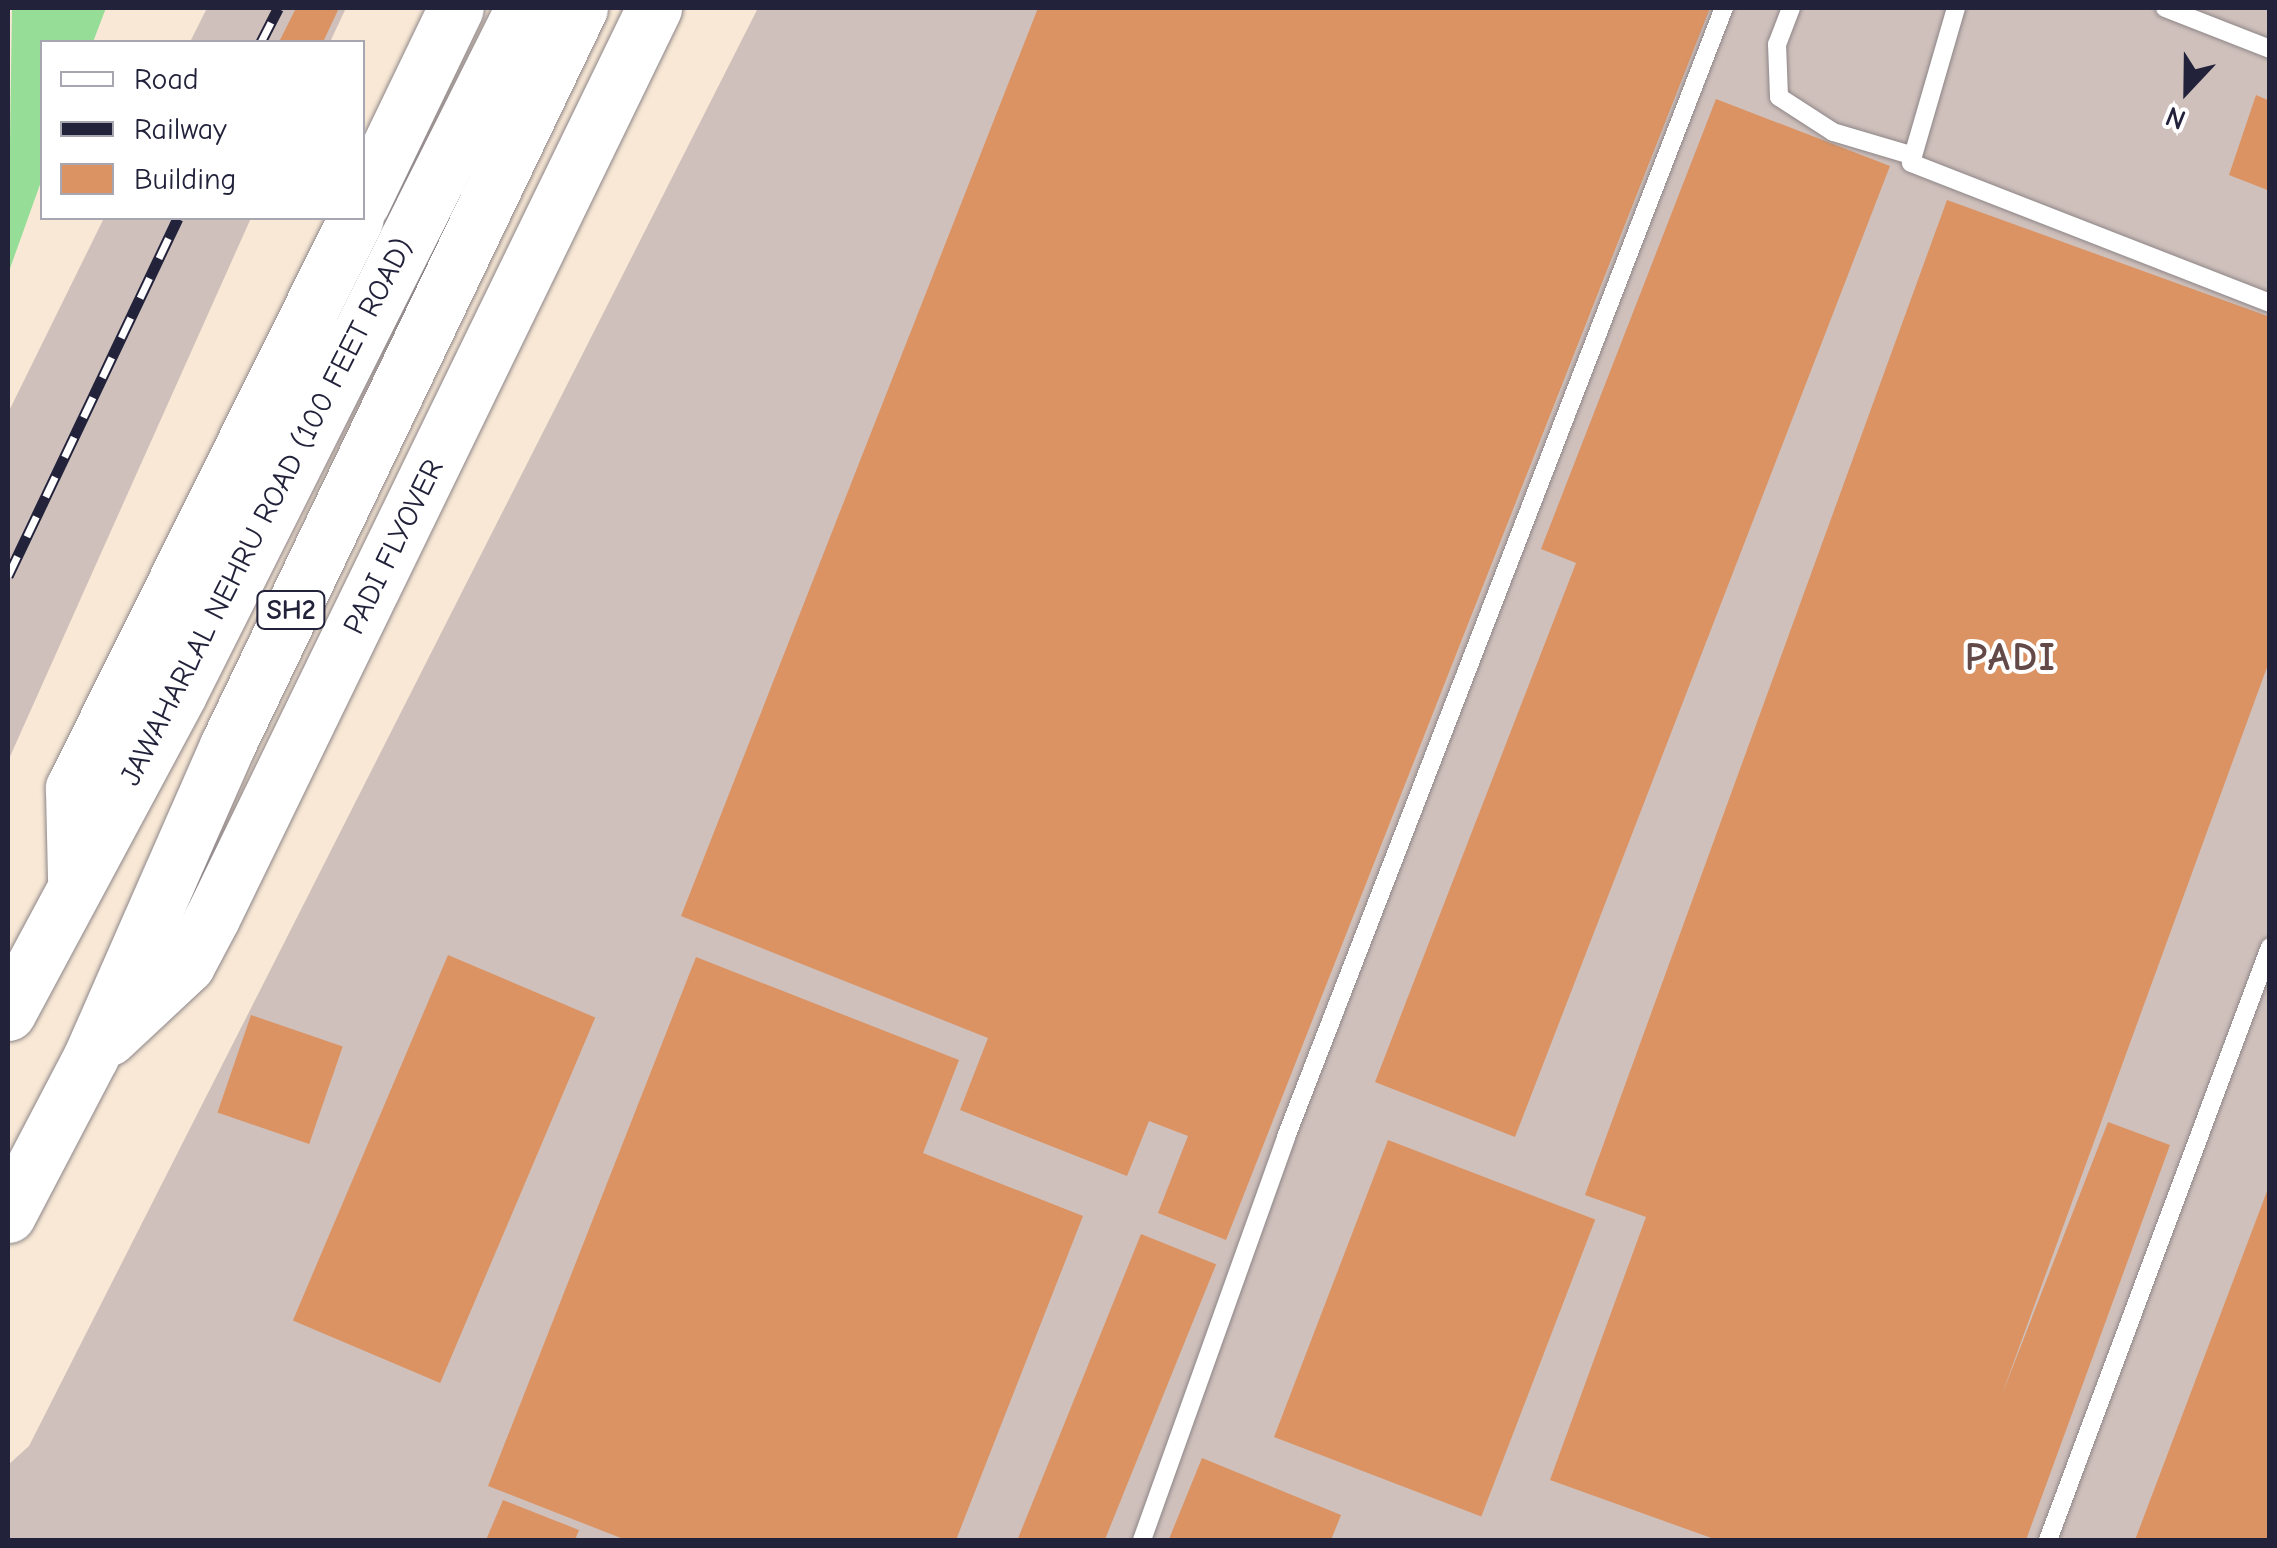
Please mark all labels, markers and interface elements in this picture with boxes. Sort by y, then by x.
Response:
legend [40,40,365,220]
north arrow [2137,40,2237,140]
text: Road [134,62,199,97]
text: N [2161,100,2190,136]
text: Railway [134,112,227,147]
text: Building [134,162,237,197]
street label: JAWAHARLAL NEHRU ROAD (100 FEET ROAD) [113,232,421,792]
street label: PADI FLYOVER [336,454,452,640]
road number: SH2 [256,587,326,633]
district label: PADI [1965,633,2057,681]

